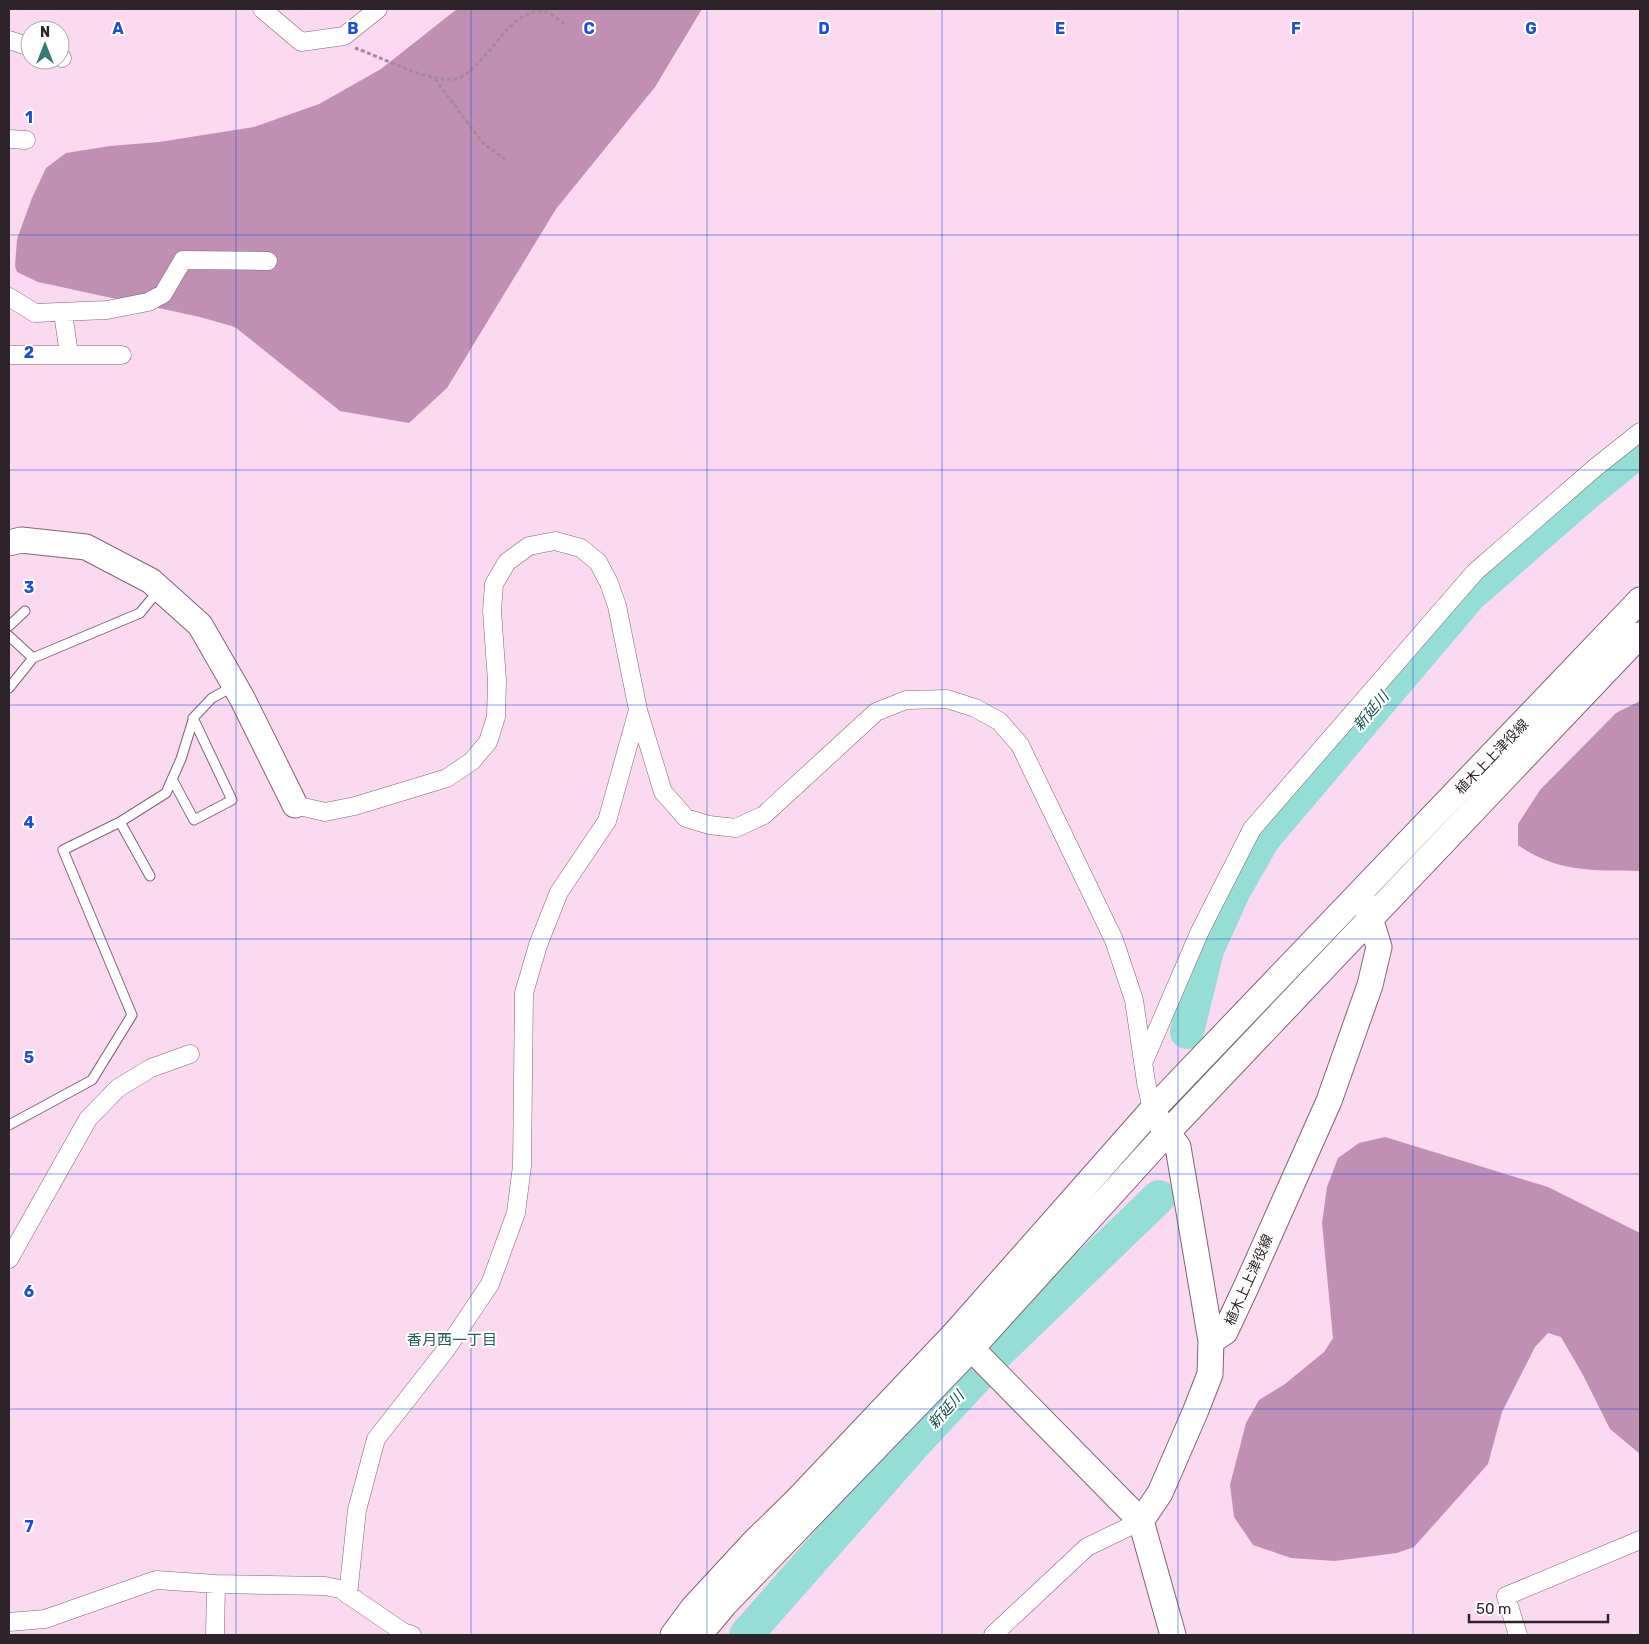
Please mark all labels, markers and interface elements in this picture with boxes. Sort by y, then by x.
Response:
text: A [112,19,124,38]
text: B [347,19,359,38]
text: C [583,19,595,38]
text: D [818,19,830,38]
text: E [1055,19,1065,38]
text: F [1291,19,1301,38]
text: G [1525,19,1537,38]
north arrow [20,20,70,70]
text: N [40,24,50,41]
text: 1 [25,108,33,127]
text: 2 [24,343,34,362]
text: 3 [24,578,34,597]
water label: 新延川 [1350,686,1394,734]
street label: 植木上上津役線 [1452,716,1532,798]
text: 4 [24,813,35,832]
text: 5 [24,1048,34,1067]
street label: 植木上上津役線 [1221,1232,1277,1328]
text: 6 [24,1282,34,1301]
district label: 香月西一丁目 [407,1331,497,1349]
water label: 新延川 [924,1386,969,1433]
text: 7 [24,1517,34,1536]
scale bar [1469,1592,1608,1624]
text: 50 m [1476,1600,1511,1618]

